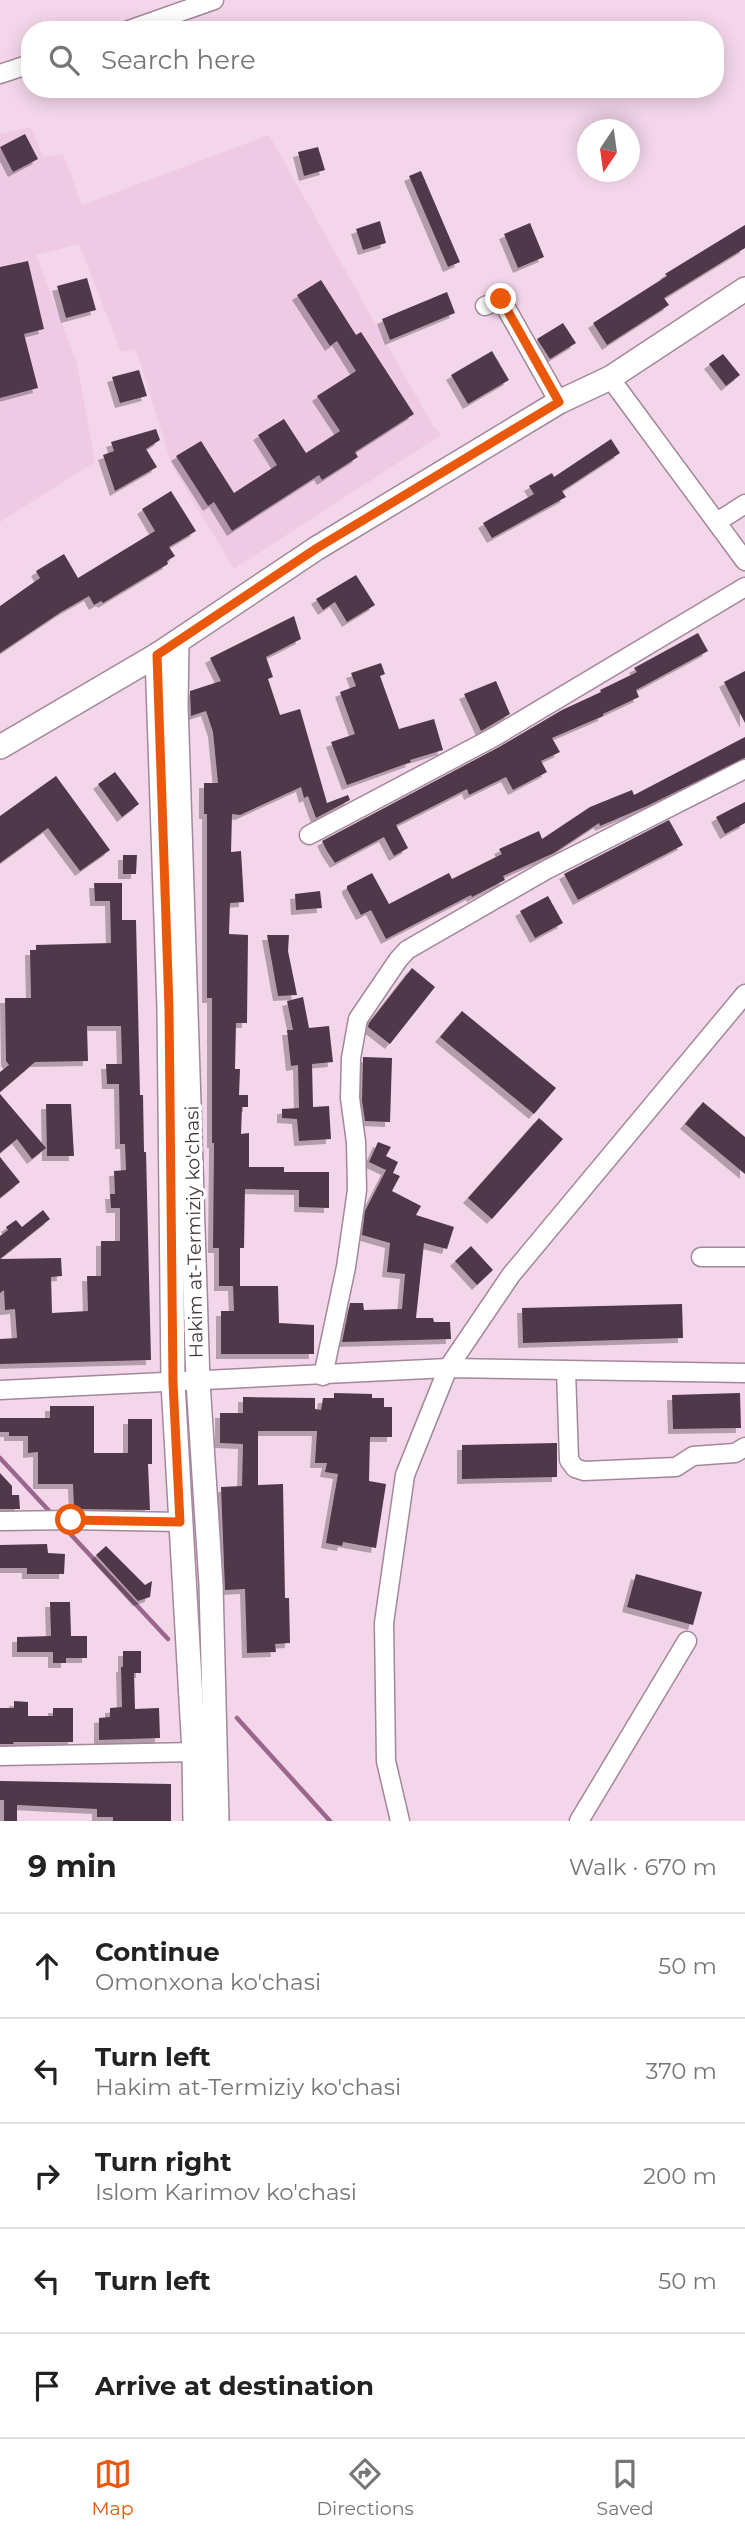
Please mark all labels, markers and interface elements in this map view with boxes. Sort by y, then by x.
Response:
search box [21,21,724,98]
icon: search [45,41,83,79]
text: Search here [101,44,256,76]
north arrow [577,119,640,182]
route end [485,283,516,314]
street label: Hakim at-Termiziy ko'chasi [180,1105,208,1359]
route start [55,1504,86,1535]
text: 9 min [28,1848,117,1885]
text: Walk · 670 m [569,1853,717,1881]
text: Continue [95,1936,220,1968]
icon: ahead [28,1947,66,1985]
text: 50 m [658,1952,717,1980]
text: Omonxona ko'chasi [95,1968,321,1996]
text: Turn left [95,2041,211,2073]
icon: left [28,2052,66,2090]
text: 370 m [646,2057,717,2085]
text: Hakim at-Termiziy ko'chasi [95,2073,401,2101]
text: Turn right [95,2146,231,2178]
icon: right [28,2157,66,2195]
text: 200 m [643,2162,717,2190]
text: Islom Karimov ko'chasi [95,2178,357,2206]
icon: left [28,2262,66,2300]
text: Turn left [95,2265,211,2297]
text: 50 m [658,2267,717,2295]
icon: arrive [28,2367,66,2405]
text: Arrive at destination [95,2370,374,2402]
tab: Map [91,2455,134,2520]
tab: Directions [316,2455,414,2520]
tab: Saved [597,2455,654,2520]

